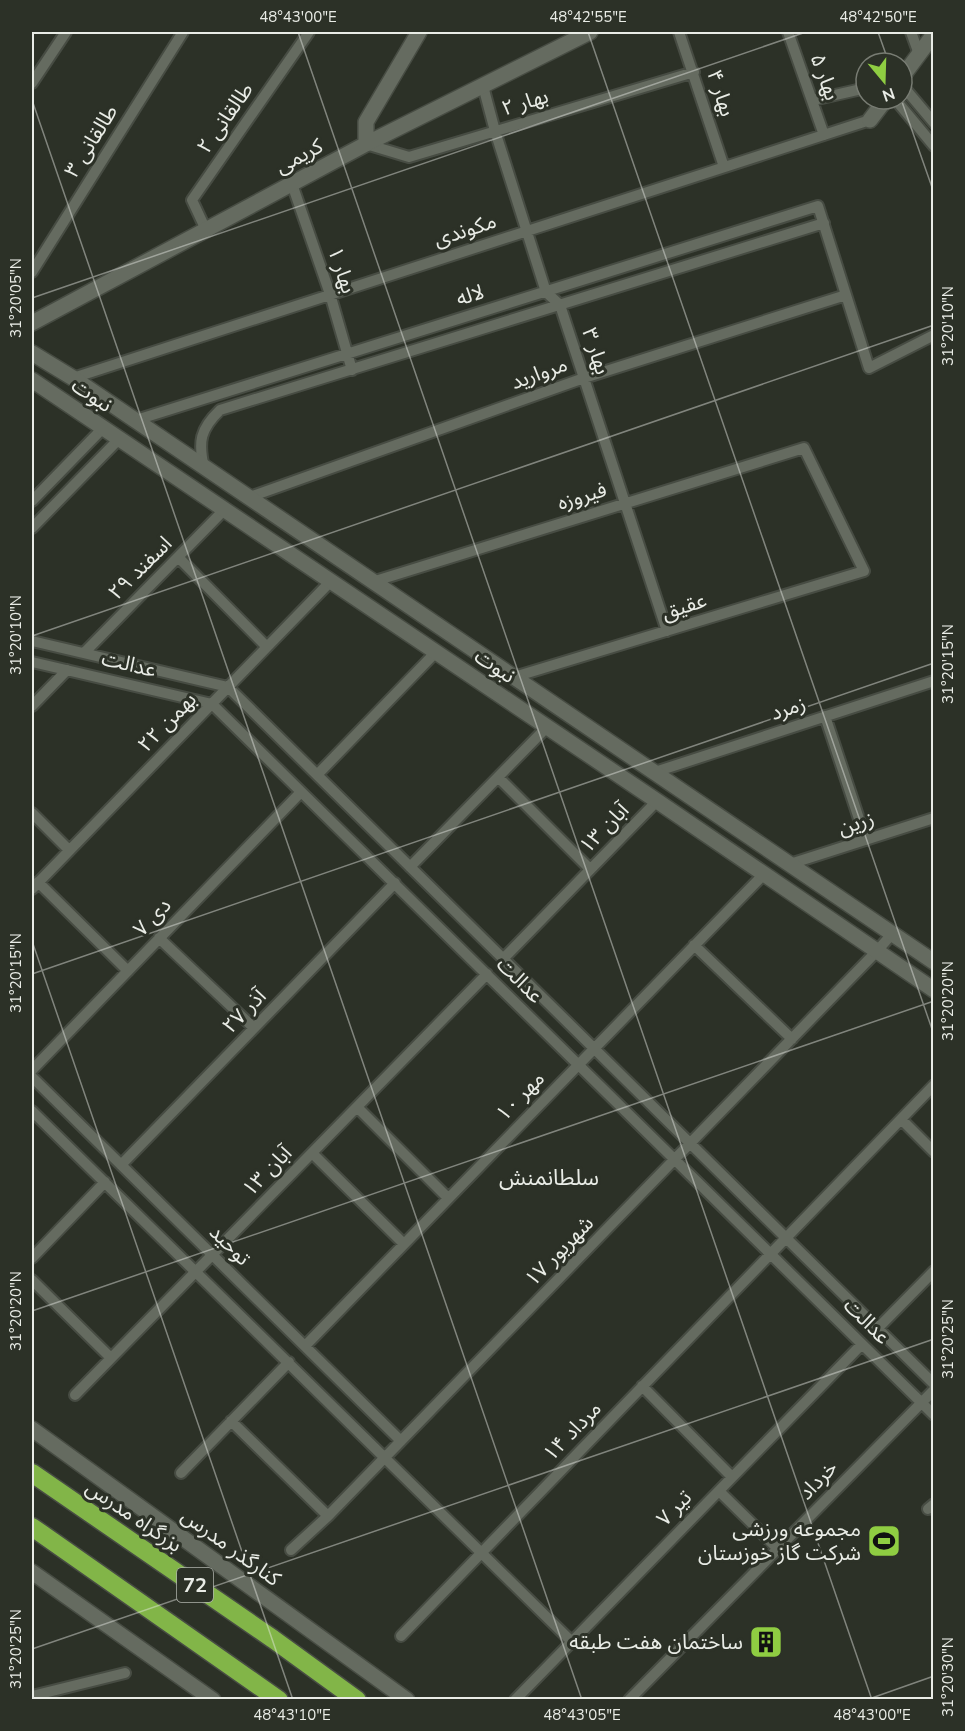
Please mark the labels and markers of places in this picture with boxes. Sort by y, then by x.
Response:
place label: مجموعه ورزشی شرکت گاز خوزستان [698,1515,861,1567]
sports icon: مجموعه ورزشی شرکت گاز خوزستان [866,1523,902,1559]
building icon: ساختمان هفت طبقه [748,1624,784,1660]
place label: ساختمان هفت طبقه [569,1628,743,1656]

